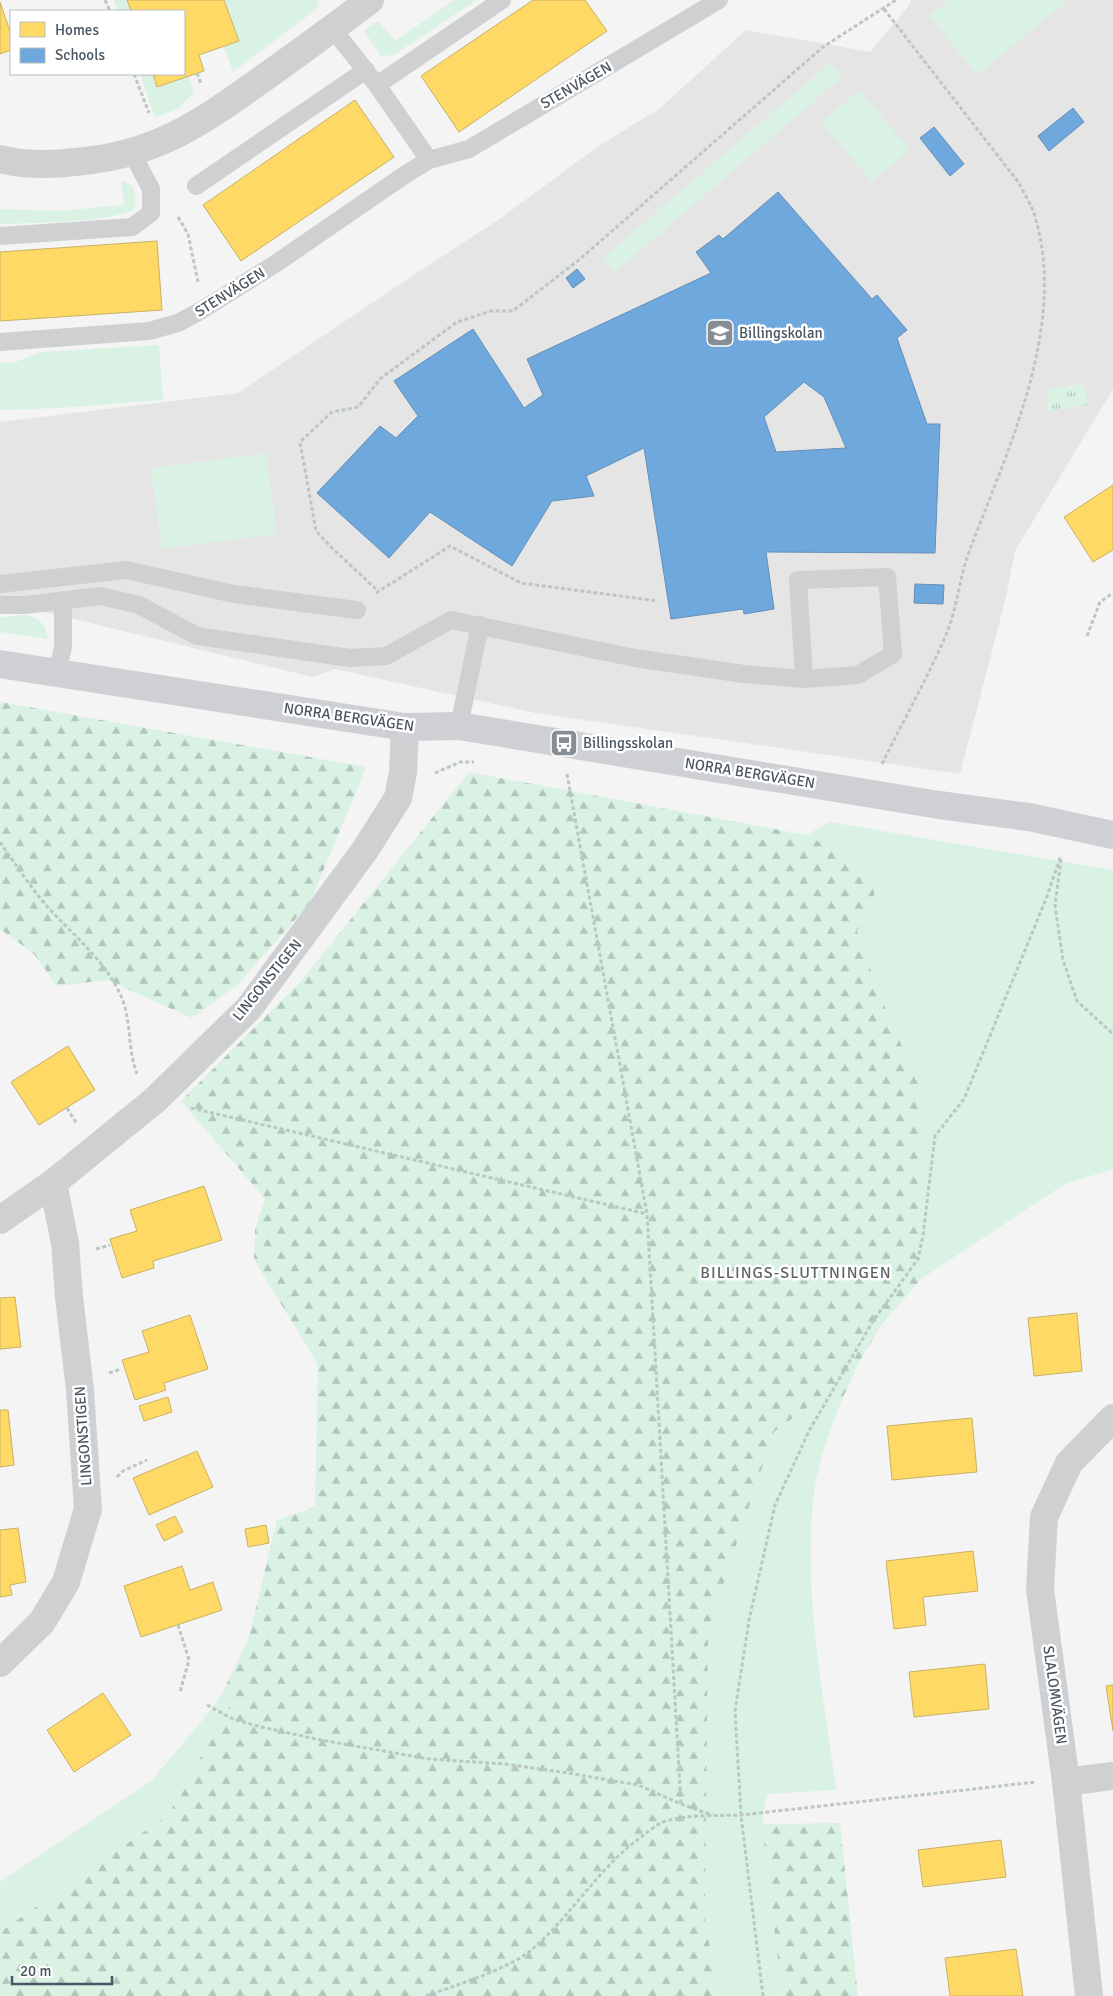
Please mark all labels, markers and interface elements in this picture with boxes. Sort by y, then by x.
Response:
legend [10,10,185,75]
text: Homes [55,21,99,39]
text: Schools [55,46,106,64]
street label: STENVÄGEN [537,57,615,113]
street label: STENVÄGEN [192,263,268,321]
school or university icon: Billingskolan [705,318,735,348]
place label: Billingskolan [739,324,823,342]
street label: NORRA BERGVÄGEN [283,699,415,735]
bus stop icon: Billingsskolan [549,728,579,758]
place label: Billingsskolan [583,734,673,752]
street label: NORRA BERGVÄGEN [684,754,816,792]
street label: LINGONSTIGEN [229,935,305,1025]
district label: BILLINGS-SLUTTNINGEN [700,1263,892,1283]
street label: LINGONSTIGEN [71,1385,95,1487]
street label: SLALOMVÄGEN [1039,1645,1071,1745]
scale bar [12,1954,112,1986]
text: 20 m [20,1962,51,1980]

